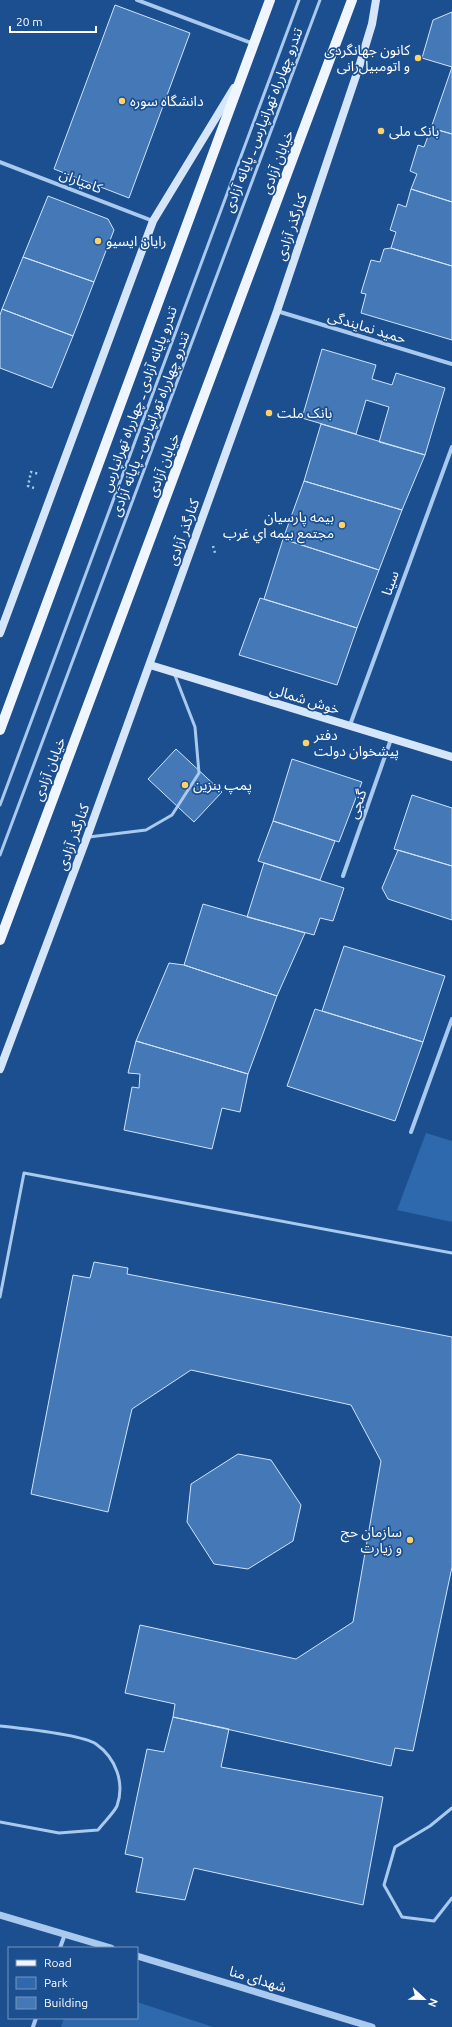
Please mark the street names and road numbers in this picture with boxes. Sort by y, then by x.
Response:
street label: تندرو چهارراه تهرانپارس ـ پایانه آزادی [220,25,308,215]
street label: خیابان آزادی [258,128,297,196]
street label: کامیاران [57,166,105,197]
street label: کنارگذر آزادی [272,191,311,263]
street label: تندرو پایانه آزادی ـ چهارراه تهرانپارس [98,304,182,495]
street label: حمید نمایندگی [326,308,408,347]
street label: تندرو چهارراه تهرانپارس ـ پایانه آزادی [107,329,195,519]
street label: خیابان آزادی [144,431,183,499]
street label: کنارگذر آزادی [164,496,203,568]
street label: سینا [378,568,402,598]
street label: خوش شمالی [268,681,342,718]
street label: خیابان آزادی [30,735,69,803]
street label: گنجی [345,787,370,821]
street label: کنارگذر آزادی [54,801,93,873]
street label: شهدای منا [227,1963,289,1996]

